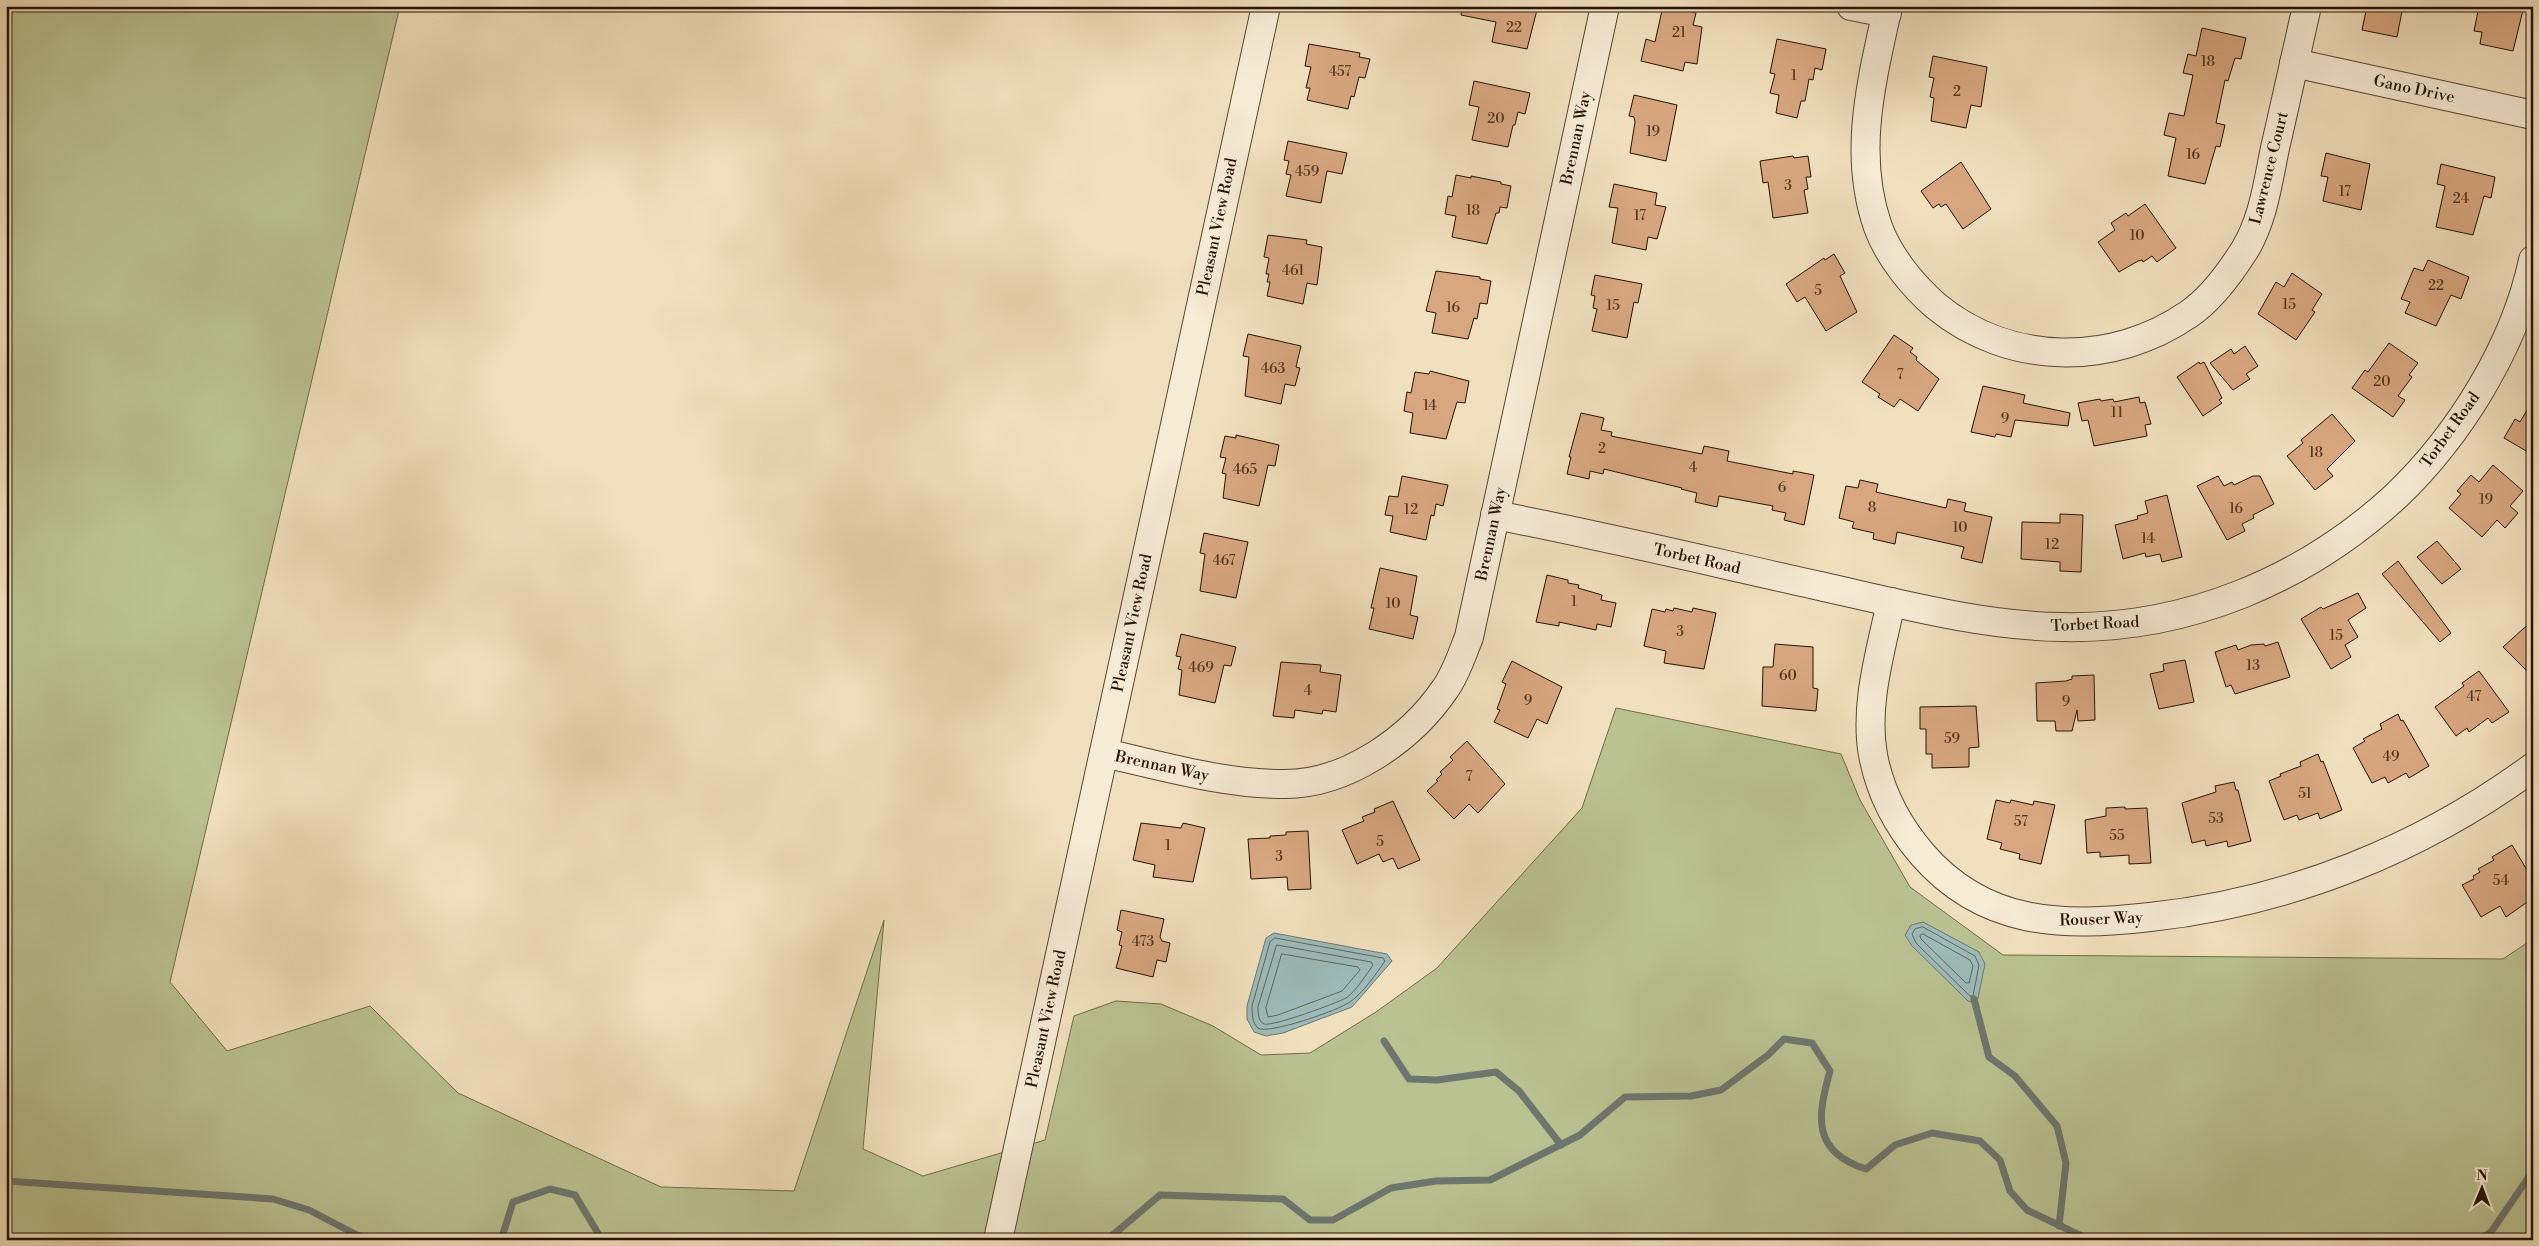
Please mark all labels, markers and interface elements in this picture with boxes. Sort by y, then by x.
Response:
house number: 22 [1506,19,1522,37]
house number: 21 [1672,24,1686,42]
house number: 18 [2201,53,2215,71]
house number: 457 [1329,63,1351,81]
house number: 1 [1791,67,1797,85]
street label: Gano Drive [2372,71,2456,107]
house number: 2 [1953,83,1961,101]
street label: Brennan Way [1556,89,1596,188]
street label: Lawrence Court [2245,109,2293,226]
house number: 20 [1487,110,1505,128]
house number: 19 [1646,123,1660,141]
house number: 16 [2186,146,2201,164]
street label: Pleasant View Road [1193,156,1241,298]
house number: 459 [1295,163,1319,181]
house number: 3 [1784,177,1792,195]
house number: 17 [2339,183,2351,201]
house number: 24 [2453,190,2469,208]
house number: 18 [1466,202,1480,220]
house number: 17 [1634,207,1646,225]
house number: 10 [2130,227,2144,245]
house number: 461 [1282,262,1304,280]
house number: 22 [2428,277,2444,295]
house number: 5 [1814,282,1822,300]
house number: 15 [2282,296,2296,314]
house number: 15 [1606,297,1620,315]
house number: 16 [1446,299,1461,317]
house number: 463 [1261,360,1286,378]
house number: 7 [1896,366,1904,384]
house number: 20 [2373,373,2391,391]
street label: Torbet Road [2416,388,2484,472]
house number: 14 [1423,397,1437,415]
house number: 11 [2111,404,2123,422]
house number: 9 [2001,410,2009,428]
house number: 2 [1598,440,1606,458]
house number: 18 [2309,444,2323,462]
house number: 4 [1689,459,1697,477]
house number: 465 [1233,461,1258,479]
house number: 6 [1778,479,1787,497]
street label: Brennan Way [1471,485,1511,584]
house number: 19 [2479,491,2493,509]
house number: 8 [1868,499,1876,517]
house number: 16 [2229,500,2244,518]
house number: 12 [1404,501,1418,519]
house number: 10 [1953,519,1967,537]
house number: 14 [2141,530,2155,548]
house number: 12 [2045,536,2059,554]
street label: Torbet Road [1651,539,1743,579]
street label: Pleasant View Road [1108,552,1156,694]
house number: 467 [1212,552,1236,570]
house number: 1 [1571,593,1577,611]
house number: 10 [1386,595,1400,613]
street label: Torbet Road [2050,612,2140,636]
house number: 3 [1676,623,1684,641]
house number: 15 [2329,627,2343,645]
house number: 13 [2246,657,2260,675]
house number: 469 [1188,659,1214,677]
house number: 60 [1779,667,1797,685]
house number: 4 [1304,682,1312,700]
house number: 47 [2467,688,2481,706]
house number: 9 [1524,692,1532,710]
house number: 9 [2062,693,2070,711]
house number: 59 [1944,730,1960,748]
street label: Brennan Way [1112,746,1211,786]
house number: 49 [2383,748,2399,766]
house number: 7 [1465,768,1473,786]
house number: 51 [2298,785,2312,803]
house number: 53 [2208,810,2224,828]
house number: 57 [2014,813,2028,831]
house number: 55 [2109,827,2125,845]
house number: 5 [1376,833,1384,851]
house number: 1 [1165,837,1171,855]
house number: 3 [1275,848,1283,866]
house number: 54 [2493,872,2509,890]
street label: Rouser Way [2059,908,2143,930]
house number: 473 [1132,933,1154,951]
street label: Pleasant View Road [1022,948,1070,1090]
north arrow [2456,1164,2506,1214]
text: N [2477,1167,2488,1185]

